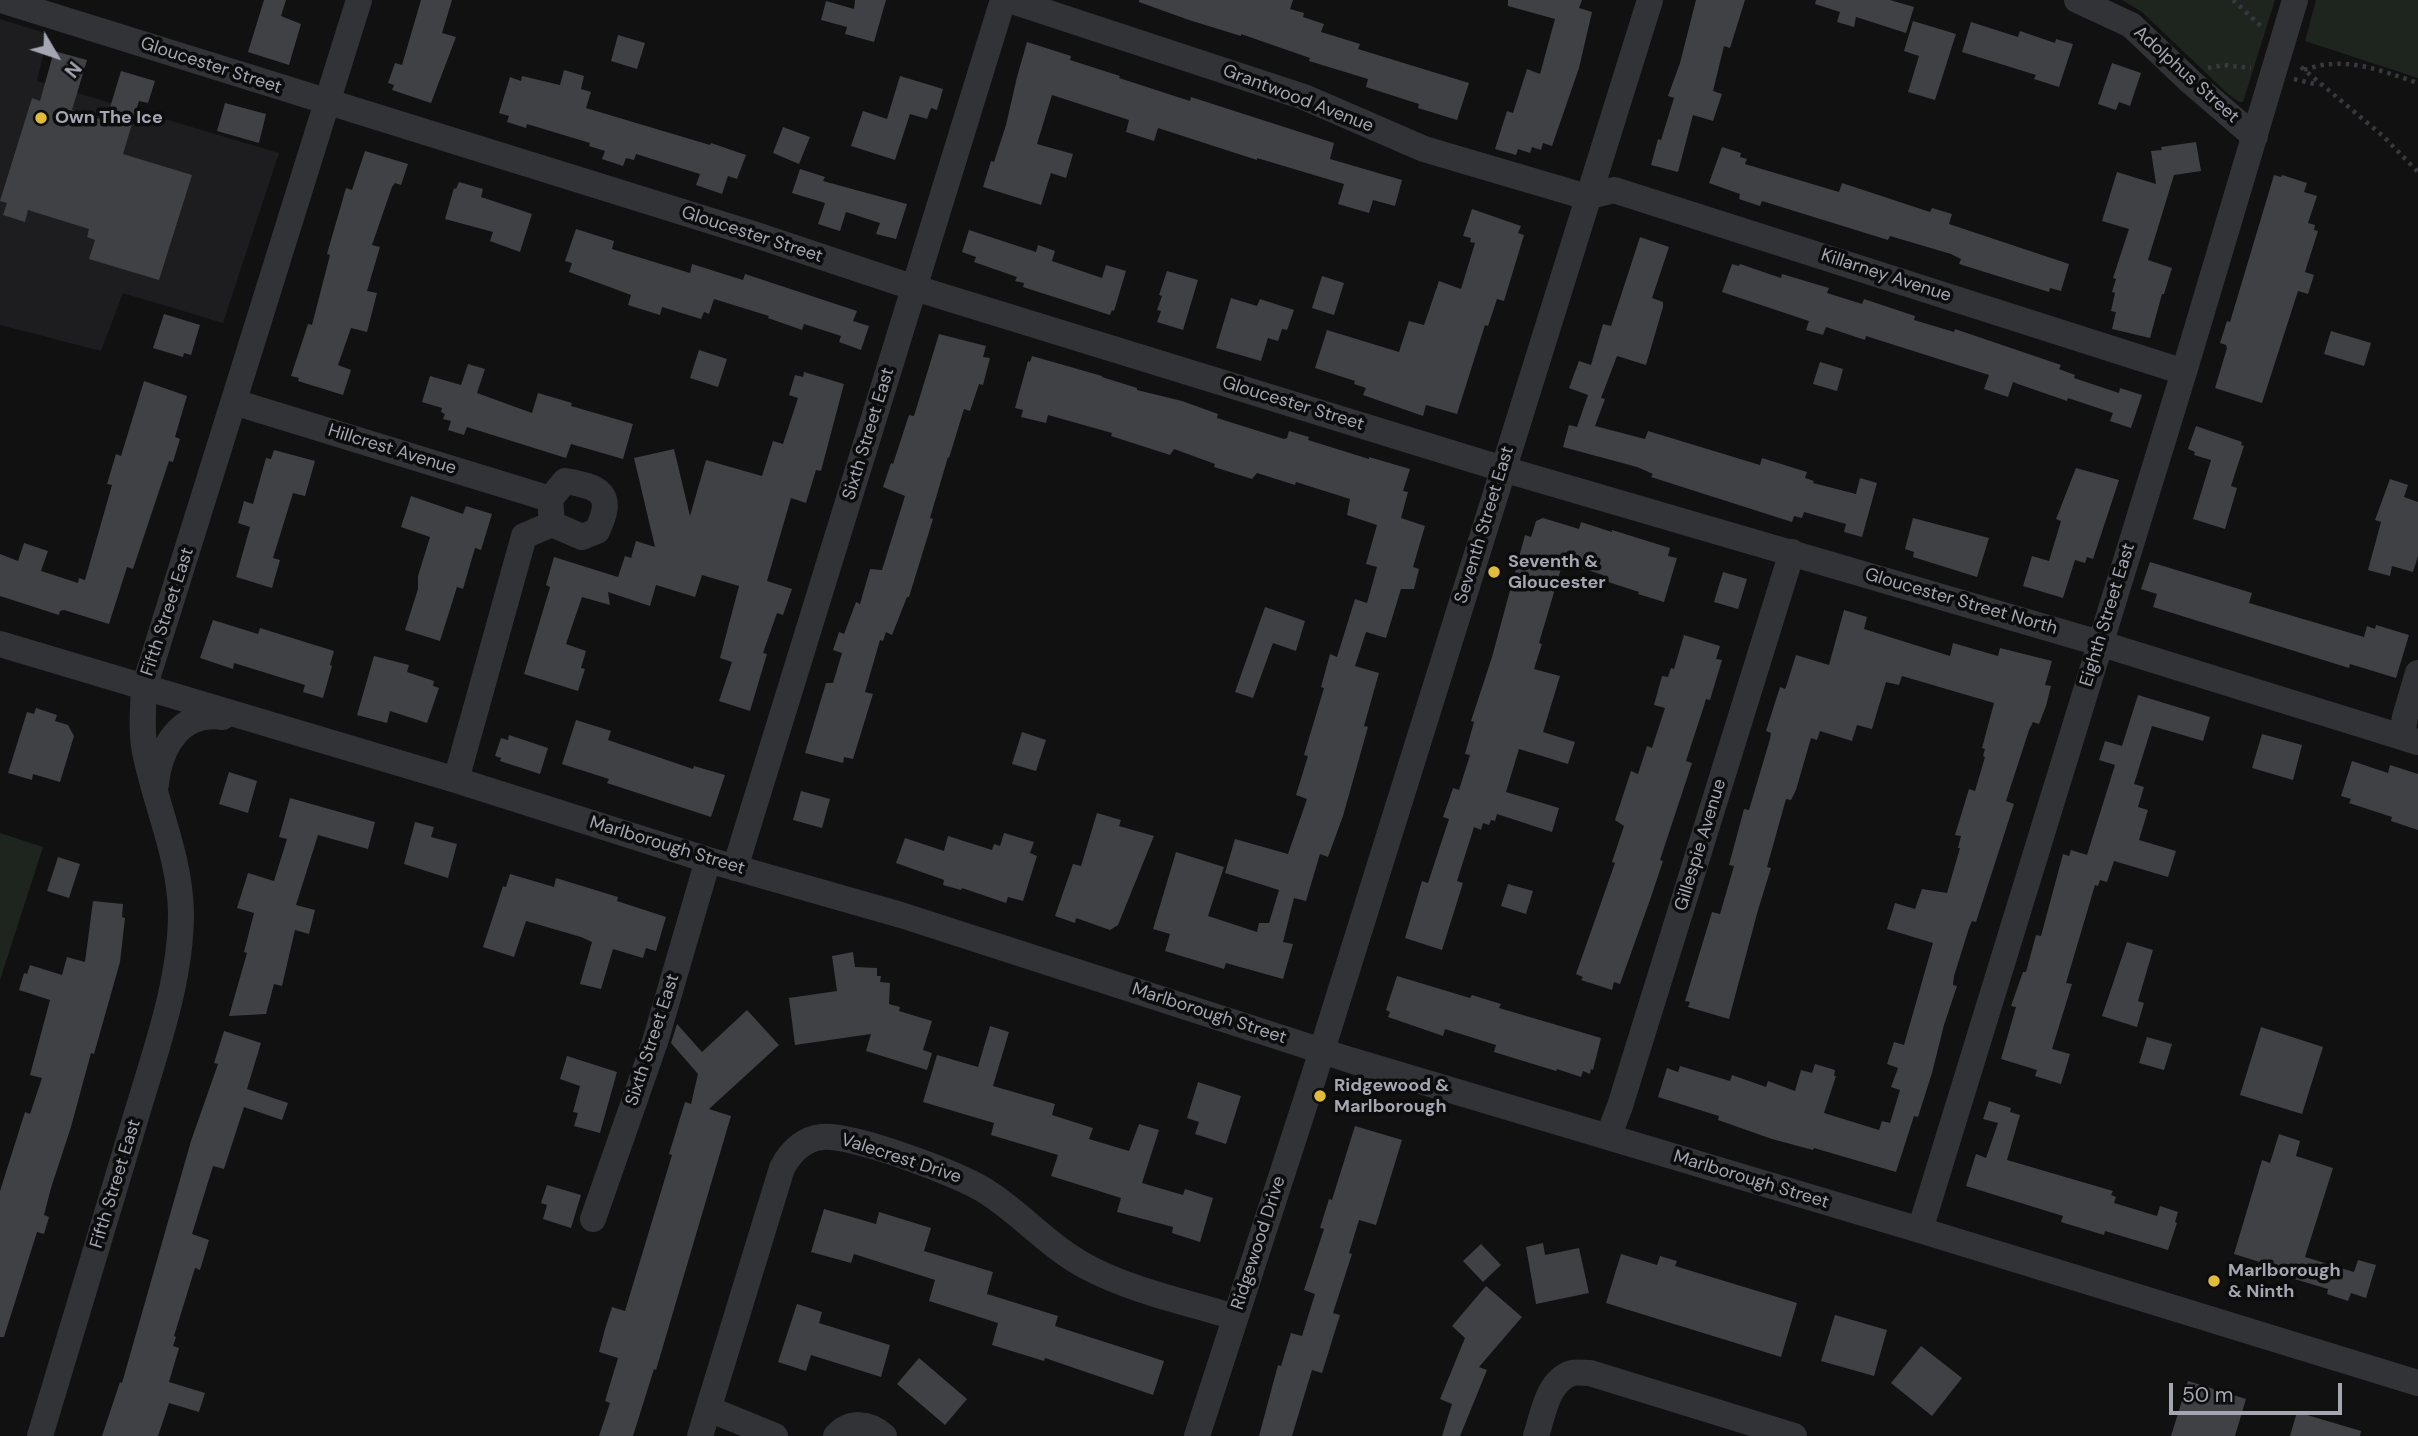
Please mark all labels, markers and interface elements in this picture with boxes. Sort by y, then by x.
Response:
north arrow [21,21,91,91]
street label: Adolphus Street [2129,22,2243,128]
street label: Gloucester Street [138,33,284,99]
text: N [59,56,87,83]
street label: Grantwood Avenue [1220,60,1376,138]
place label: Own The Ice [55,107,163,129]
marker: Own The Ice [33,110,49,126]
street label: Gloucester Street [679,202,825,268]
street label: Killarney Avenue [1818,245,1954,307]
street label: Sixth Street East [839,365,899,503]
street label: Gloucester Street [1219,372,1367,436]
street label: Hillcrest Avenue [325,420,459,480]
street label: Seventh Street East [1451,444,1519,606]
street label: Eighth Street East [2076,541,2140,689]
street label: Fifth Street East [137,545,199,679]
place label: Seventh & Gloucester [1508,551,1606,594]
marker: Seventh & Gloucester [1486,564,1502,580]
street label: Gloucester Street North [1862,564,2060,640]
street label: Gillespie Avenue [1671,776,1731,914]
street label: Marlborough Street [587,812,747,880]
street label: Sixth Street East [622,971,684,1109]
street label: Marlborough Street [1129,979,1289,1049]
place label: Ridgewood & Marlborough [1334,1075,1449,1118]
marker: Ridgewood & Marlborough [1312,1088,1328,1104]
street label: Fifth Street East [86,1117,146,1251]
street label: Valecrest Drive [838,1129,964,1189]
street label: Marlborough Street [1671,1146,1831,1214]
street label: Ridgewood Drive [1227,1173,1291,1313]
place label: Marlborough & Ninth [2228,1260,2341,1302]
marker: Marlborough & Ninth [2206,1273,2222,1289]
scale bar [2173,1370,2346,1414]
text: 50 m [2182,1381,2233,1409]

